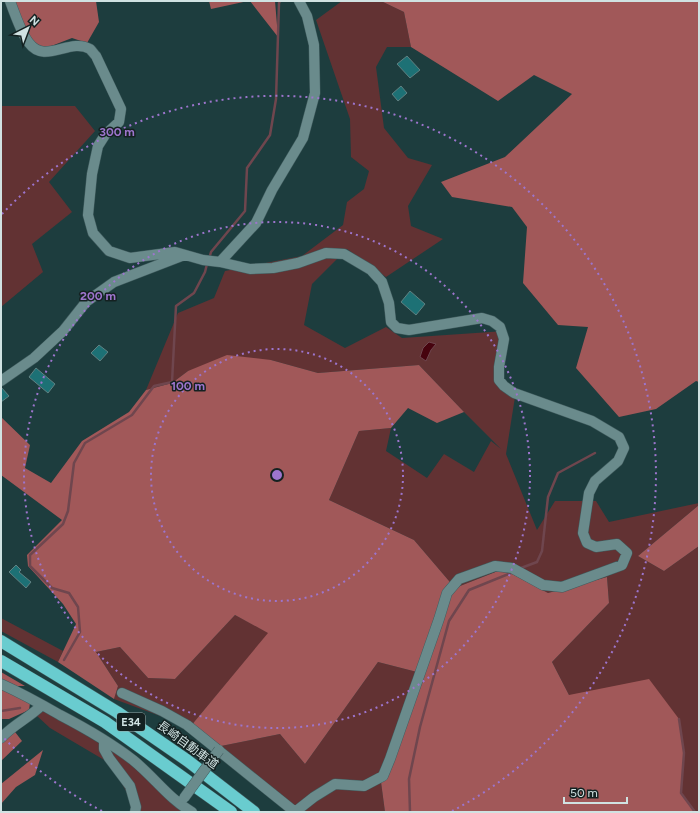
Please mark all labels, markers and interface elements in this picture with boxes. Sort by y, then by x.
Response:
north arrow [8,8,48,48]
text: N [27,13,42,29]
text: 300 m [99,125,135,139]
text: 200 m [80,289,116,303]
text: 100 m [171,379,205,393]
centre of rings [270,468,284,482]
road number: E34 [117,713,145,731]
street label: 長崎自動車道 [155,718,221,772]
scale bar [564,779,627,805]
text: 50 m [570,786,598,800]

